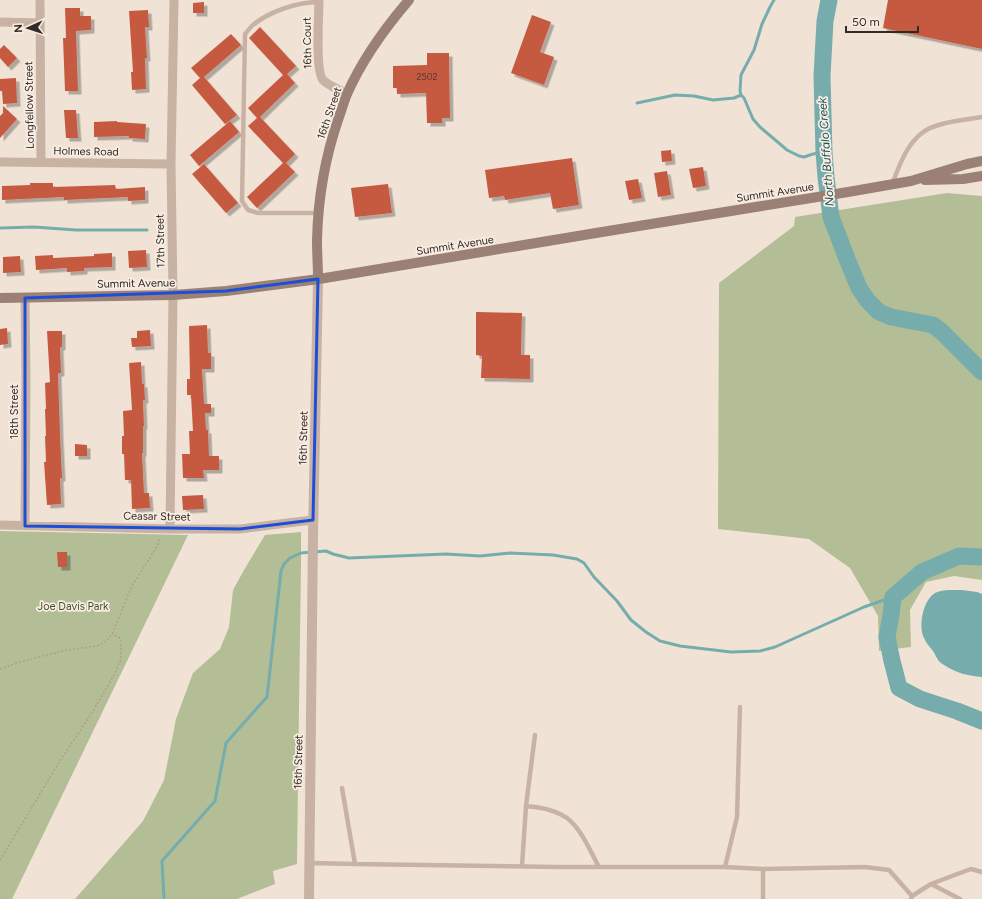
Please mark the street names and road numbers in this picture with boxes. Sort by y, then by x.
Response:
street label: 16th Court [301,17,314,69]
street label: Longfellow Street [22,61,37,149]
street label: 16th Street [314,85,345,141]
street label: Holmes Road [53,144,119,159]
street label: Summit Avenue [735,180,815,205]
street label: 17th Street [154,214,167,268]
street label: Summit Avenue [415,233,495,258]
street label: Summit Avenue [97,276,175,291]
street label: 18th Street [8,384,21,440]
street label: 16th Street [297,411,310,465]
street label: Ceasar Street [123,509,191,524]
street label: 16th Street [292,735,305,789]

